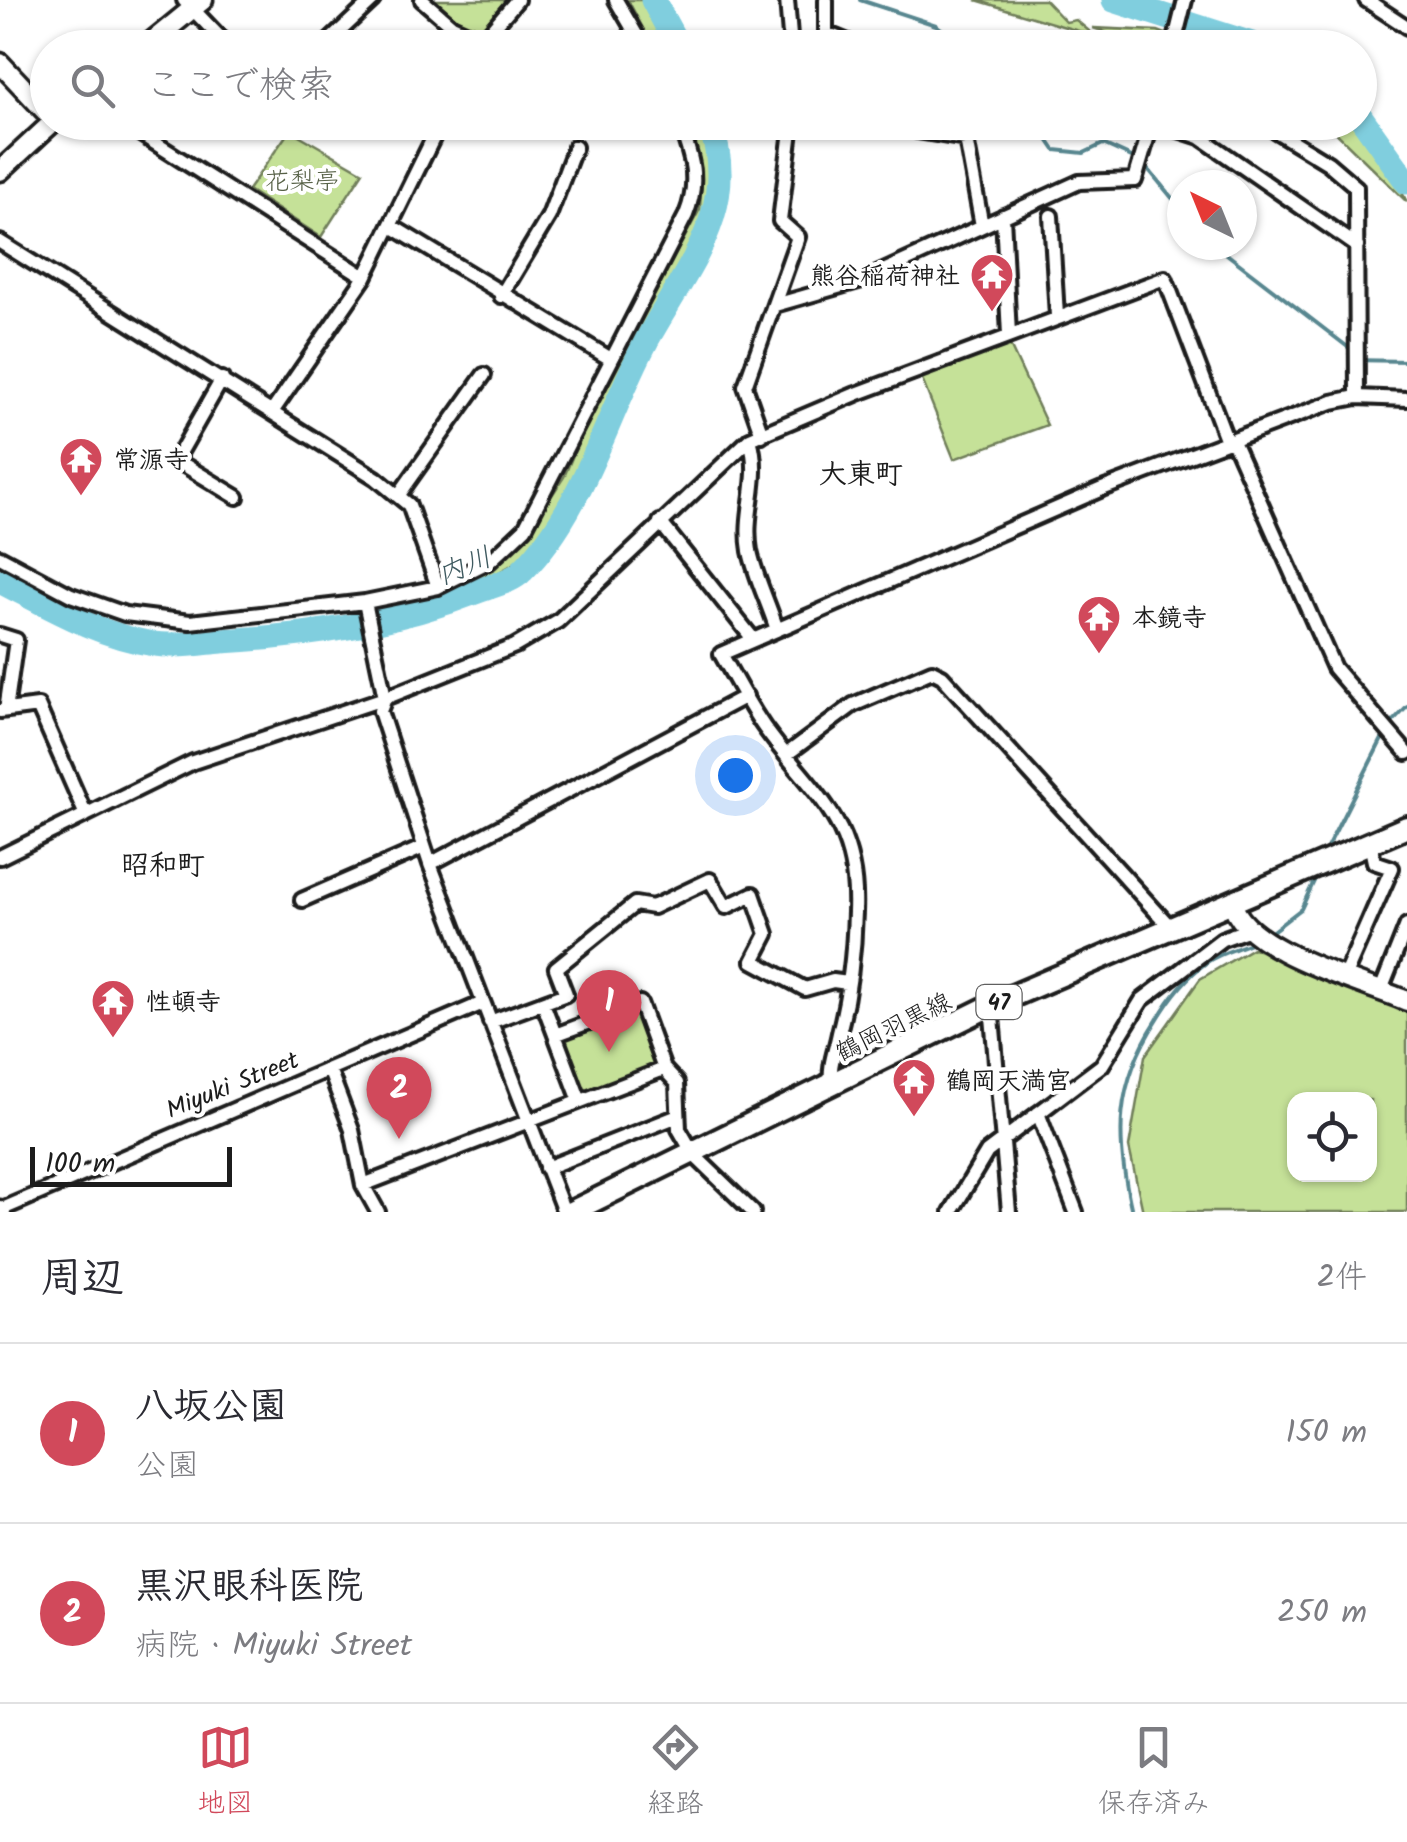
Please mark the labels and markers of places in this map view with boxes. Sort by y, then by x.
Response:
temple icon: 熊谷稲荷神社 [969,252,1015,313]
place label: 熊谷稲荷神社 [810,257,960,297]
temple icon: 常源寺 [58,436,104,497]
place label: 常源寺 [114,441,189,481]
temple icon: 本鏡寺 [1076,594,1122,655]
place label: 本鏡寺 [1132,599,1207,639]
pin: 1 [576,970,642,1052]
temple icon: 性頓寺 [90,978,136,1039]
place label: 性頓寺 [146,983,221,1023]
pin: 2 [366,1056,432,1139]
temple icon: 鶴岡天満宮 [891,1057,937,1118]
place label: 鶴岡天満宮 [946,1062,1071,1102]

